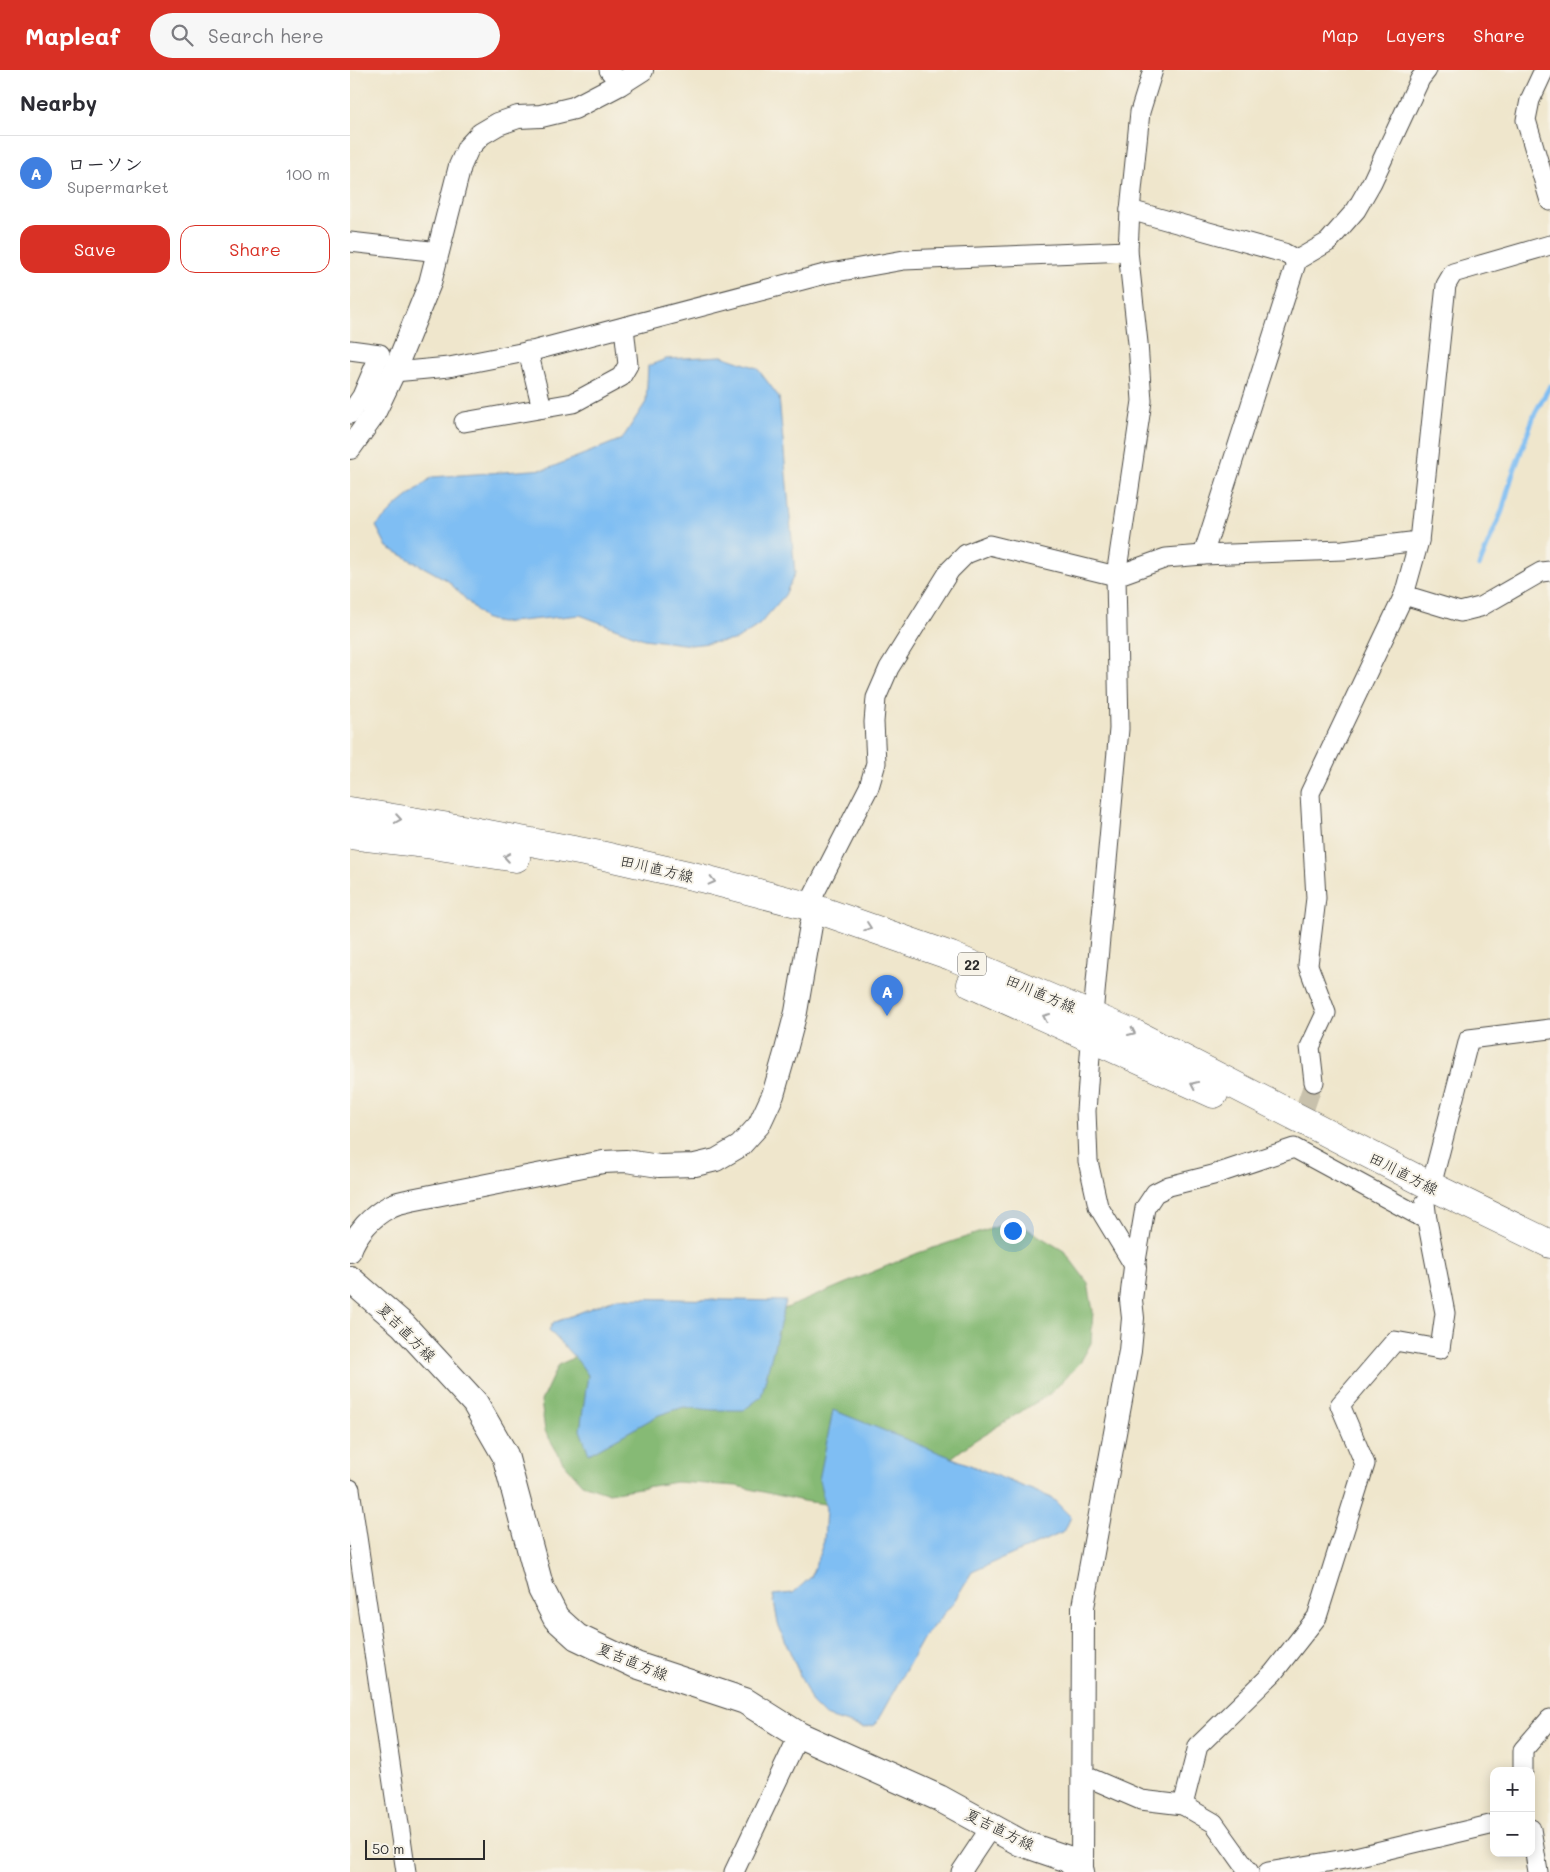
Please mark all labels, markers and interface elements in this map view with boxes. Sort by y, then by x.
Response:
search box [150,13,500,58]
text: Mapleaf [25,20,120,51]
icon: search [168,21,196,49]
text: Search here [208,23,324,48]
text: Map [1322,23,1358,47]
text: Layers [1386,23,1445,47]
text: Share [1473,23,1525,47]
text: Nearby [20,89,97,116]
text: ローソン [67,151,143,176]
text: A [30,163,42,184]
text: 100 m [285,163,330,184]
text: Supermarket [67,176,169,197]
button: Save [20,225,170,273]
button: Share [180,225,330,273]
one-way arrow [394,813,403,823]
street label: 田川直方線 [618,850,696,886]
one-way arrow [502,852,511,862]
one-way arrow [708,875,716,886]
one-way arrow [863,921,872,931]
road number: 22 [958,952,986,976]
street label: 田川直方線 [1003,969,1079,1017]
pin: A [871,975,903,1016]
one-way arrow [1042,1013,1051,1024]
one-way arrow [1127,1026,1136,1037]
one-way arrow [1190,1081,1199,1091]
street label: 田川直方線 [1366,1147,1442,1199]
your location [1000,1218,1026,1244]
street label: 夏吉直方線 [373,1298,441,1366]
street label: 夏吉直方線 [594,1638,672,1684]
map controls [1490,1767,1535,1857]
button: + [1490,1767,1535,1812]
street label: 夏吉直方線 [962,1804,1038,1854]
button: − [1490,1812,1535,1857]
scale bar [365,1837,485,1860]
text: 50 m [372,1839,404,1858]

